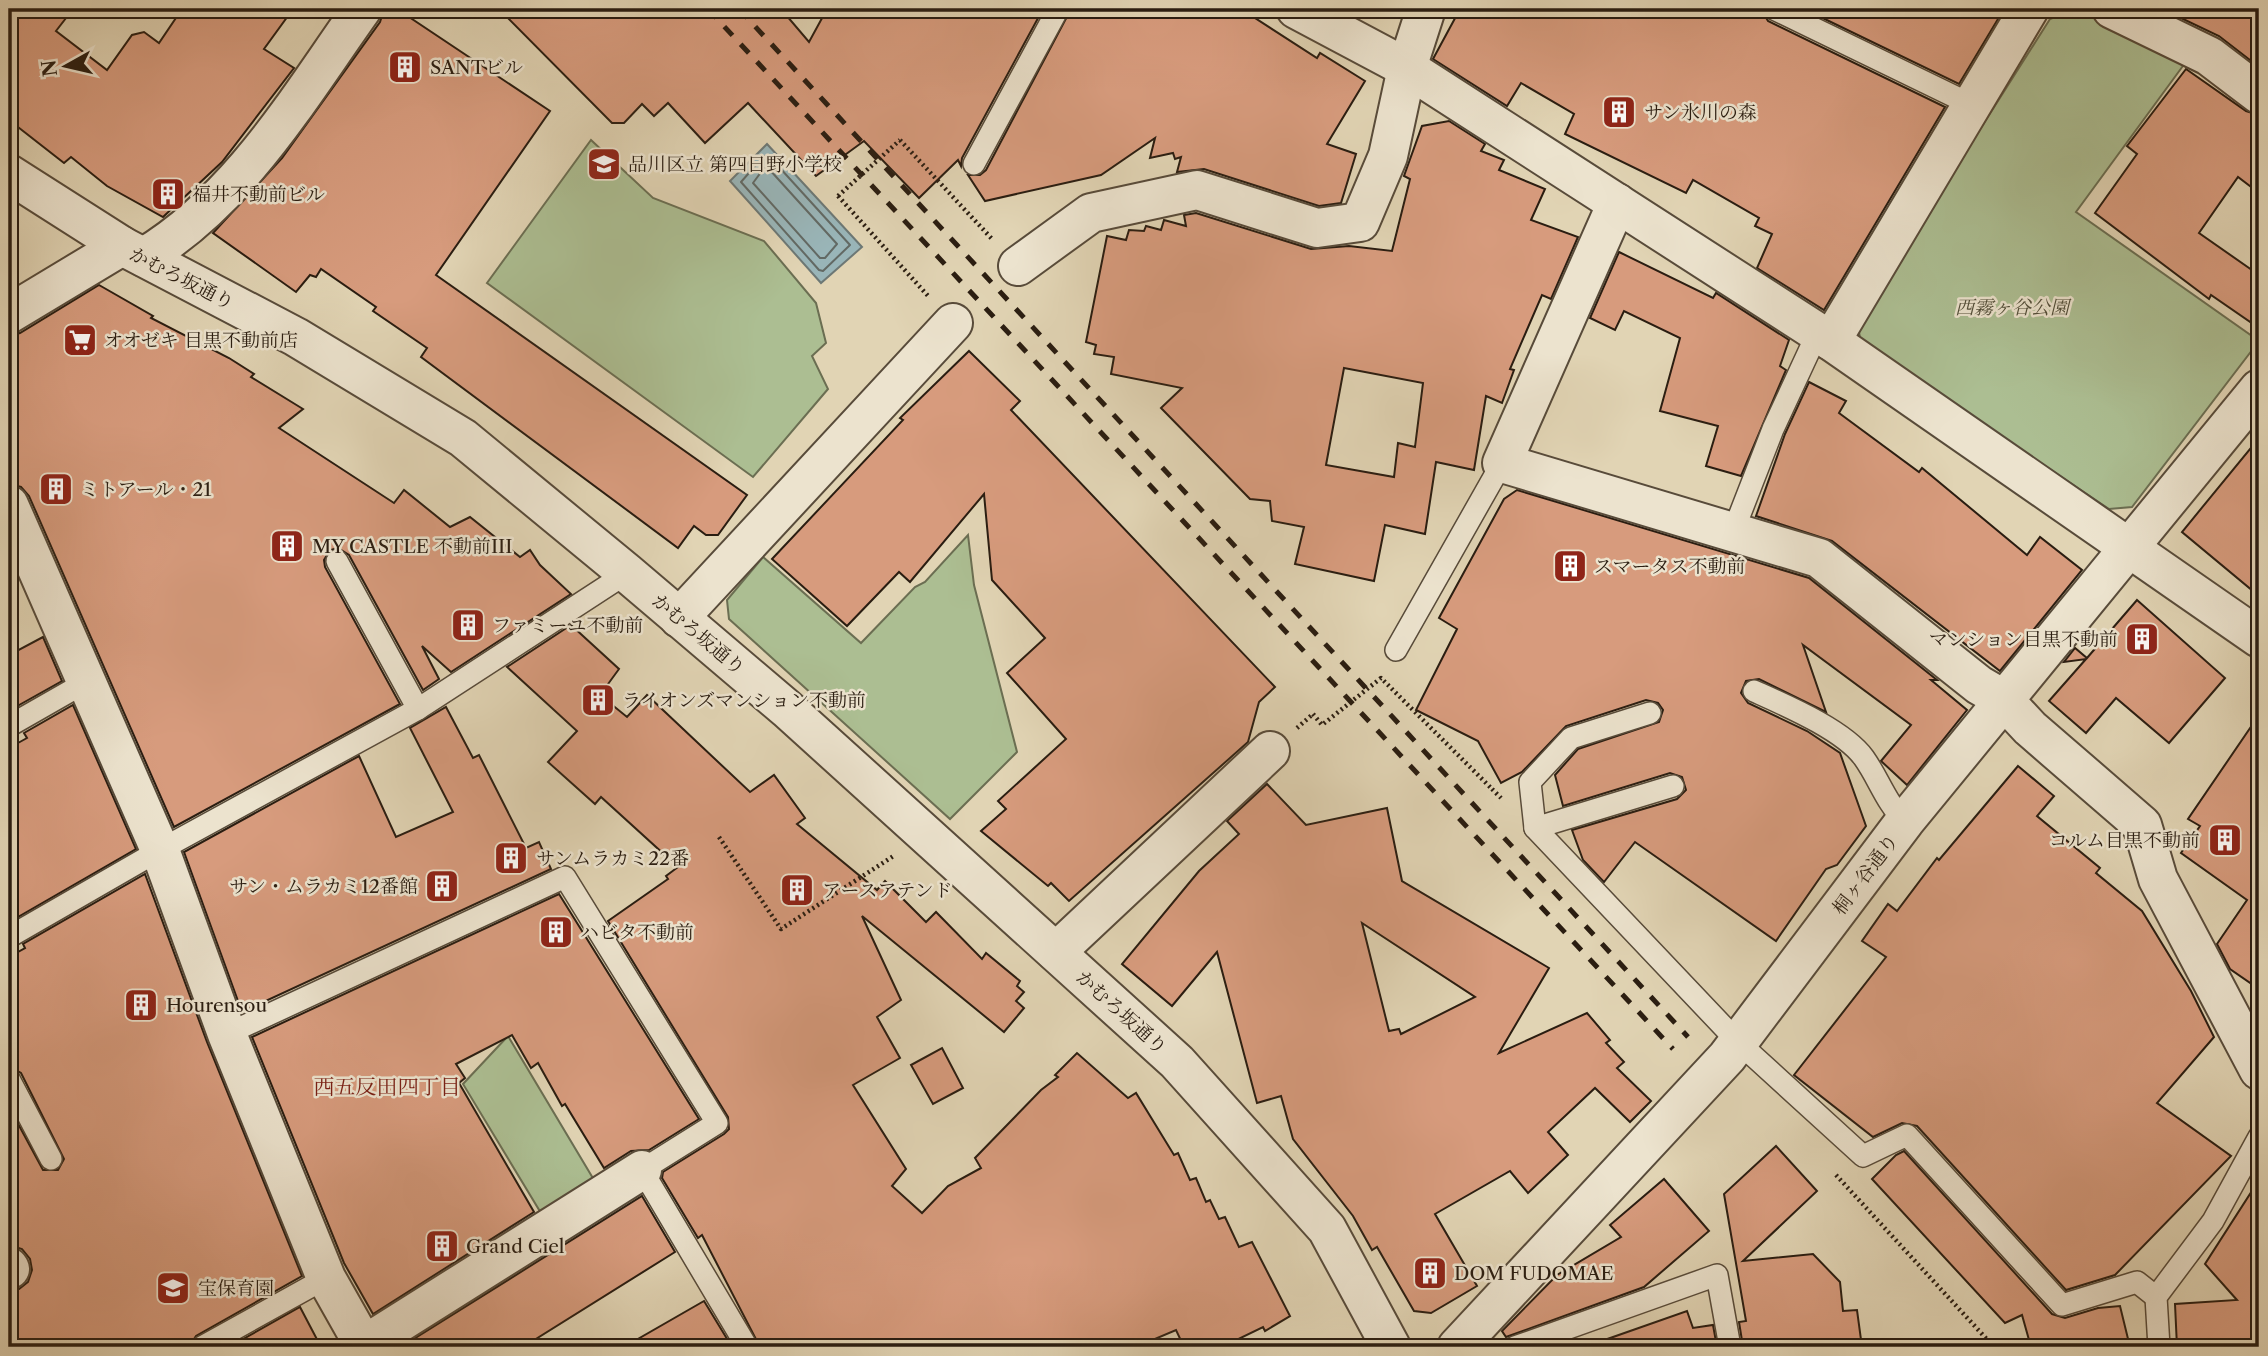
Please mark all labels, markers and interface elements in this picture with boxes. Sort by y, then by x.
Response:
north arrow [32,32,102,102]
building icon: SANTビル [386,48,424,86]
place label: SANTビル [430,56,523,79]
text: N [37,59,62,78]
building icon: サン氷川の森 [1600,93,1638,131]
place label: サン氷川の森 [1644,101,1757,124]
school or university icon: 品川区立 第四日野小学校 [585,145,623,183]
place label: 品川区立 第四日野小学校 [628,153,842,176]
building icon: 福井不動前ビル [149,175,187,213]
place label: 福井不動前ビル [192,183,325,206]
street label: かむろ坂通り [126,242,238,315]
park label: 西霧ヶ谷公園 [1955,296,2072,319]
supermarket icon: オオゼキ 目黒不動前店 [61,321,99,359]
place label: オオゼキ 目黒不動前店 [104,329,298,352]
building icon: ミトアール・21 [37,470,75,508]
place label: ミトアール・21 [80,478,211,501]
building icon: MY CASTLE 不動前III [268,527,306,565]
place label: MY CASTLE 不動前III [312,535,512,558]
building icon: スマータス不動前 [1551,547,1589,585]
place label: スマータス不動前 [1594,555,1746,578]
street label: かむろ坂通り [648,589,750,680]
building icon: ファミーユ不動前 [449,606,487,644]
place label: ファミーユ不動前 [492,614,644,637]
building icon: マンション目黒不動前 [2123,620,2161,658]
place label: マンション目黒不動前 [1929,628,2118,651]
building icon: ライオンズマンション不動前 [579,681,617,719]
place label: ライオンズマンション不動前 [622,689,866,712]
building icon: コルム目黒不動前 [2206,821,2244,859]
street label: 桐ヶ谷通り [1828,829,1903,919]
place label: コルム目黒不動前 [2049,829,2200,852]
building icon: サンムラカミ22番 [492,839,530,877]
place label: サンムラカミ22番 [536,847,689,870]
building icon: サン・ムラカミ12番館 [423,867,461,905]
building icon: アースアテンド [778,871,816,909]
place label: サン・ムラカミ12番館 [229,875,418,898]
place label: アースアテンド [822,879,953,902]
building icon: ハビタ不動前 [537,913,575,951]
place label: ハビタ不動前 [580,921,694,944]
street label: かむろ坂通り [1072,966,1172,1059]
building icon: Hourensou [122,986,160,1024]
place label: Hourensou [166,994,267,1017]
district label: 西五反田四丁目 [314,1074,461,1099]
building icon: Grand Ciel [423,1227,461,1265]
place label: Grand Ciel [466,1235,565,1258]
building icon: DOM FUDOMAE [1411,1254,1449,1292]
place label: DOM FUDOMAE [1454,1262,1614,1285]
school or university icon: 宝保育園 [154,1269,192,1307]
place label: 宝保育園 [198,1277,274,1300]

